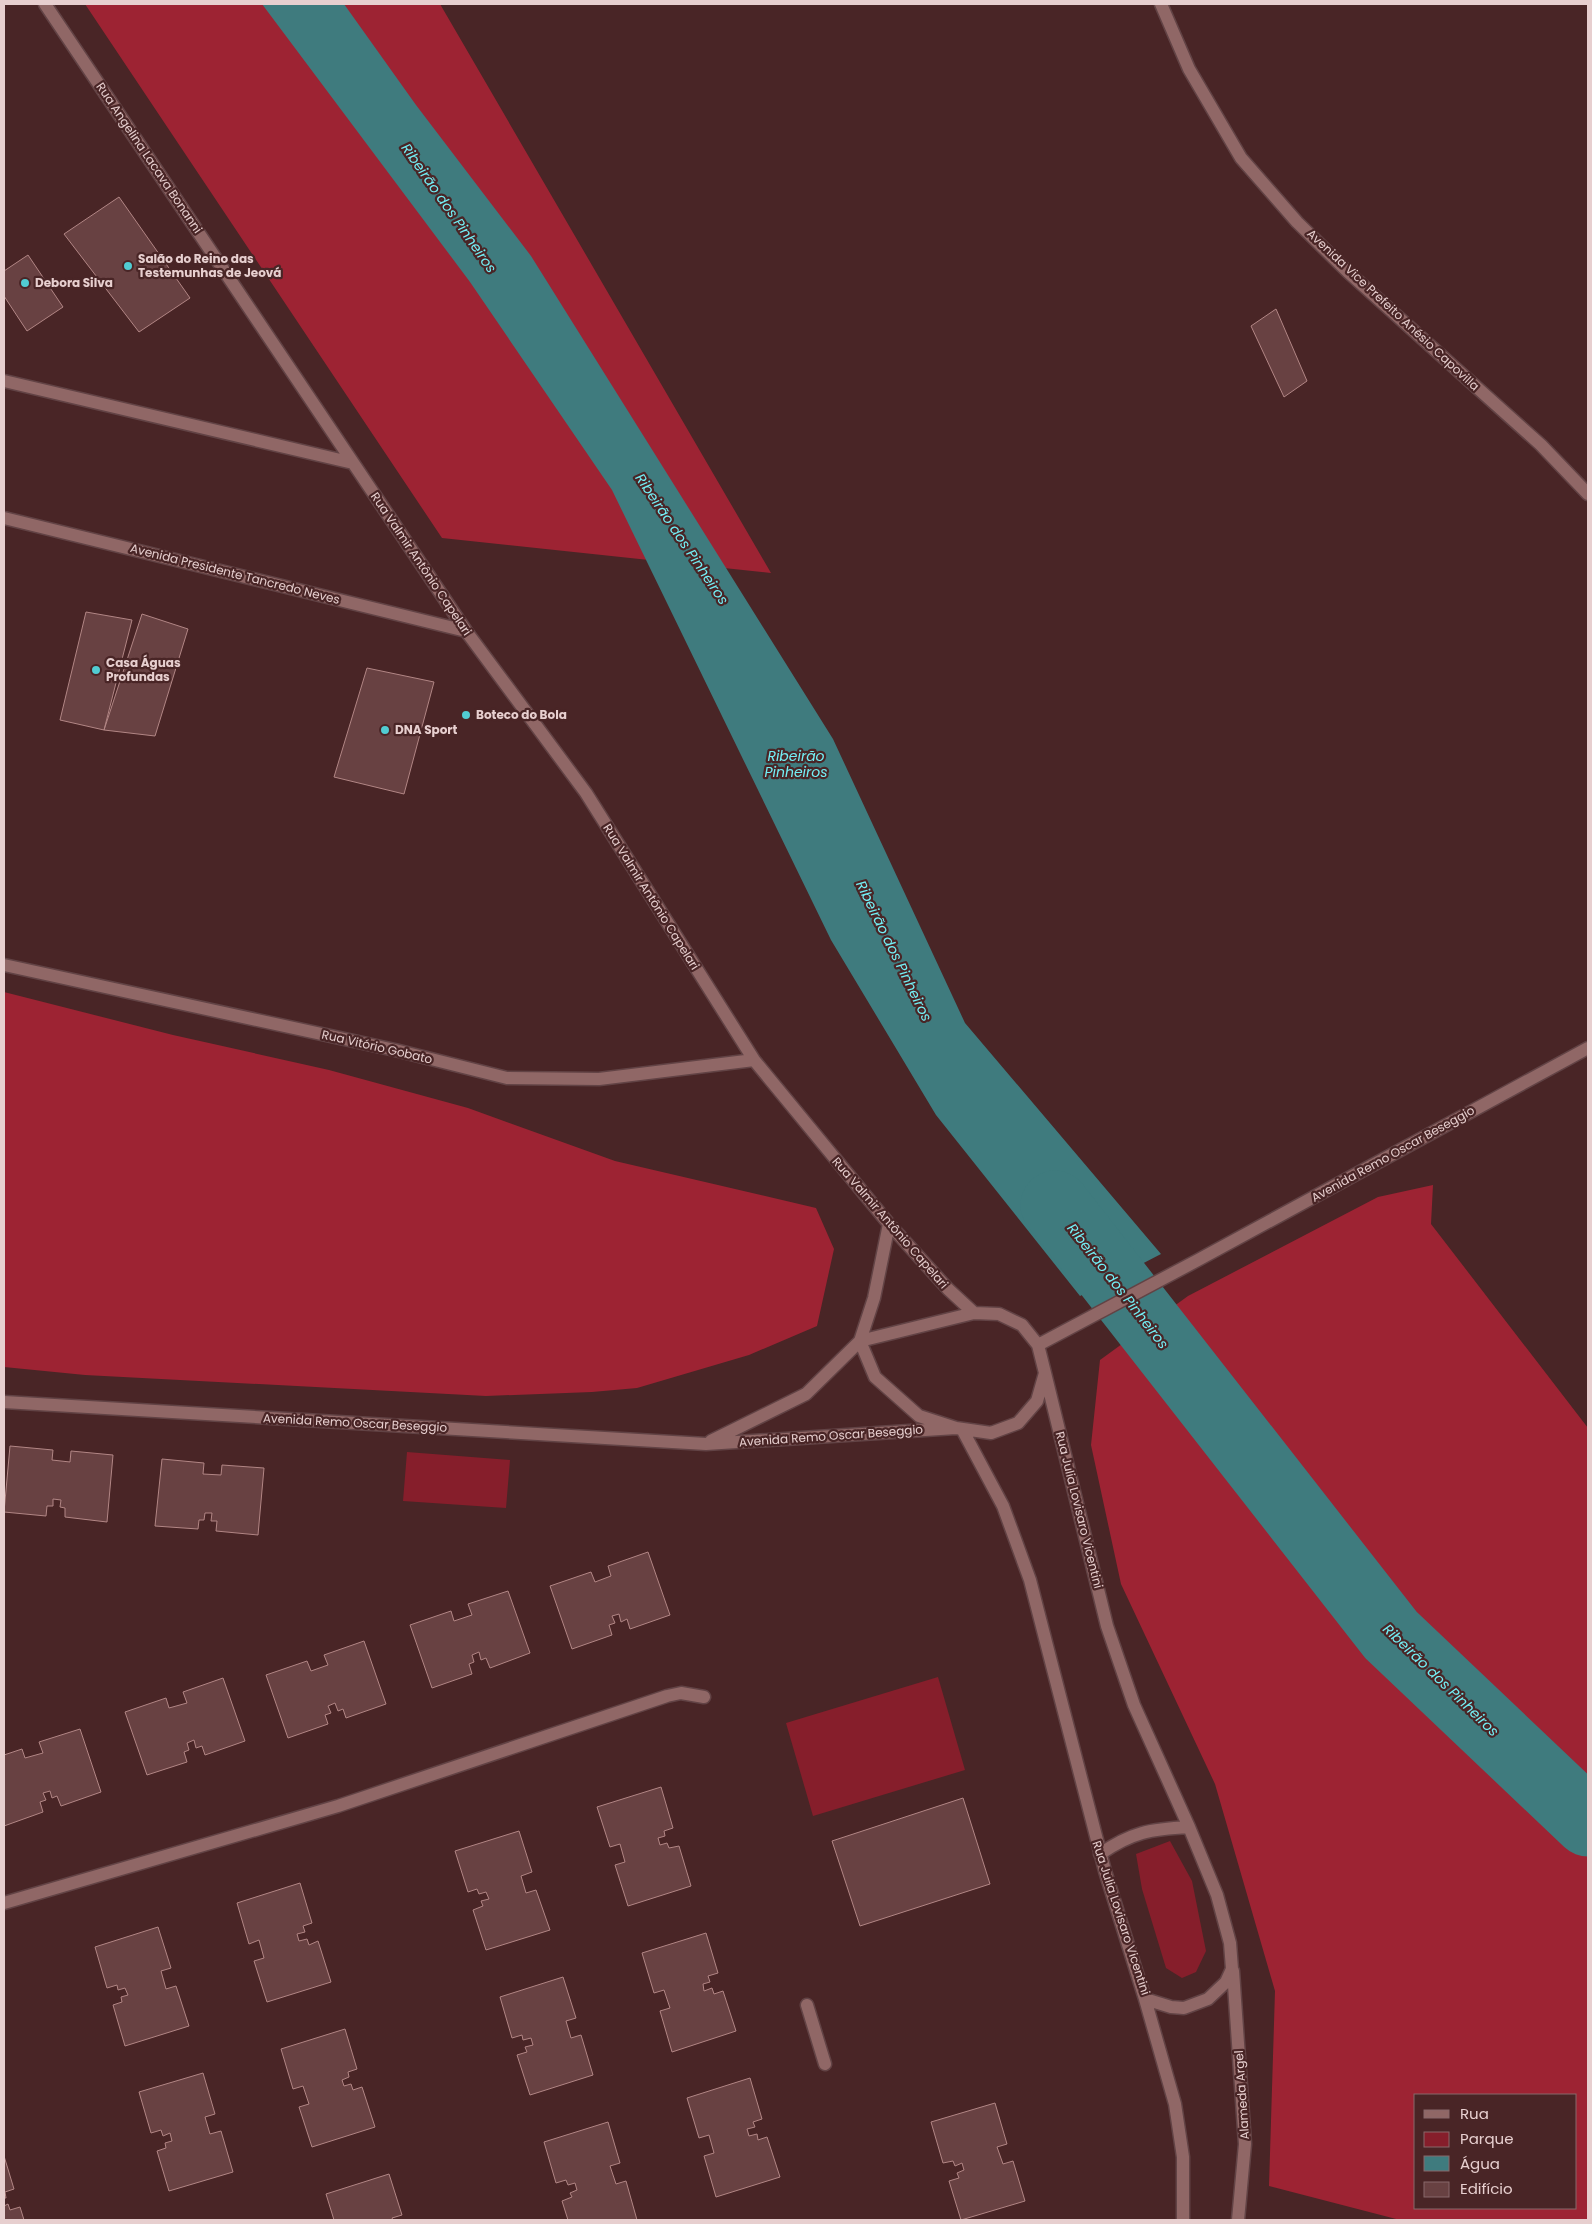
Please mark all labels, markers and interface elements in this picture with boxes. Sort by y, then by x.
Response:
street label: Rua Angelina Lacava Bonanni [92,79,206,236]
water label: Ribeirão dos Pinheiros [397,139,501,277]
street label: Avenida Vice Prefeito Anésio Capovilla [1303,225,1483,394]
place label: Salão do Reino das Testemunhas de Jeová [138,250,282,281]
marker: Salão do Reino das Testemunhas de Jeová [122,260,134,272]
place label: Debora Silva [35,274,113,291]
marker: Debora Silva [19,277,31,289]
water label: Ribeirão dos Pinheiros [631,469,733,609]
street label: Rua Valmir Antônio Capelari [367,489,476,639]
street label: Avenida Presidente Tancredo Neves [129,539,342,608]
place label: Casa Águas Profundas [106,654,181,685]
marker: Casa Águas Profundas [90,664,102,676]
place label: Boteco do Bola [476,706,567,723]
marker: Boteco do Bola [460,709,472,721]
place label: DNA Sport [395,721,457,738]
marker: DNA Sport [379,724,391,736]
water label: Ribeirão Pinheiros [764,746,828,782]
street label: Rua Valmir Antônio Capelari [599,820,703,973]
water label: Ribeirão dos Pinheiros [851,877,937,1025]
street label: Rua Vitório Gobato [320,1026,434,1068]
street label: Avenida Remo Oscar Beseggio [1308,1101,1478,1206]
street label: Rua Valmir Antônio Capelari [828,1153,952,1292]
water label: Ribeirão dos Pinheiros [1063,1219,1173,1353]
street label: Avenida Remo Oscar Beseggio [262,1409,448,1436]
street label: Avenida Remo Oscar Beseggio [738,1421,924,1450]
street label: Rua Julia Lovisaro Vicentini [1052,1430,1107,1590]
water label: Ribeirão dos Pinheiros [1379,1619,1503,1741]
street label: Rua Julia Lovisaro Vicentini [1088,1839,1154,1997]
street label: Alameda Argel [1230,2050,1253,2140]
legend [1414,2094,1577,2209]
text: Rua [1460,2103,1489,2124]
text: Parque [1460,2128,1513,2149]
text: Água [1460,2153,1500,2174]
text: Edifício [1460,2178,1513,2199]

